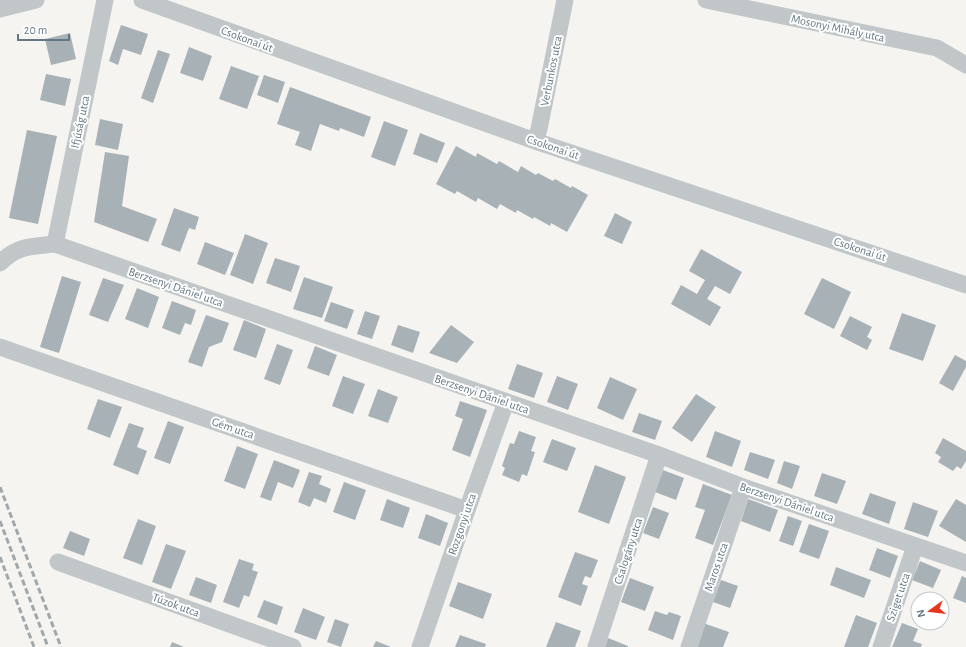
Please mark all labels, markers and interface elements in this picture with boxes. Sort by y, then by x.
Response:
street label: Mosonyi Mihály utca [790,12,886,45]
scale bar [18,16,69,42]
text: 20 m [24,24,47,36]
street label: Csokonai út [219,24,275,54]
street label: Verbunkos utca [538,34,564,107]
street label: Ifjúság utca [69,94,93,150]
street label: Csokonai út [525,133,581,162]
street label: Csokonai út [832,235,888,263]
street label: Berzsenyi Dániel utca [127,265,225,310]
street label: Berzsenyi Dániel utca [433,372,531,417]
street label: Gém utca [210,415,256,441]
street label: Berzsenyi Dániel utca [738,480,836,525]
street label: Rozgonyi utca [446,491,479,557]
street label: Csalogány utca [612,516,645,586]
street label: Maros utca [702,541,730,593]
street label: Sziget utca [884,571,912,623]
street label: Túzok utca [151,591,202,619]
north arrow [910,591,950,631]
text: N [915,608,927,619]

